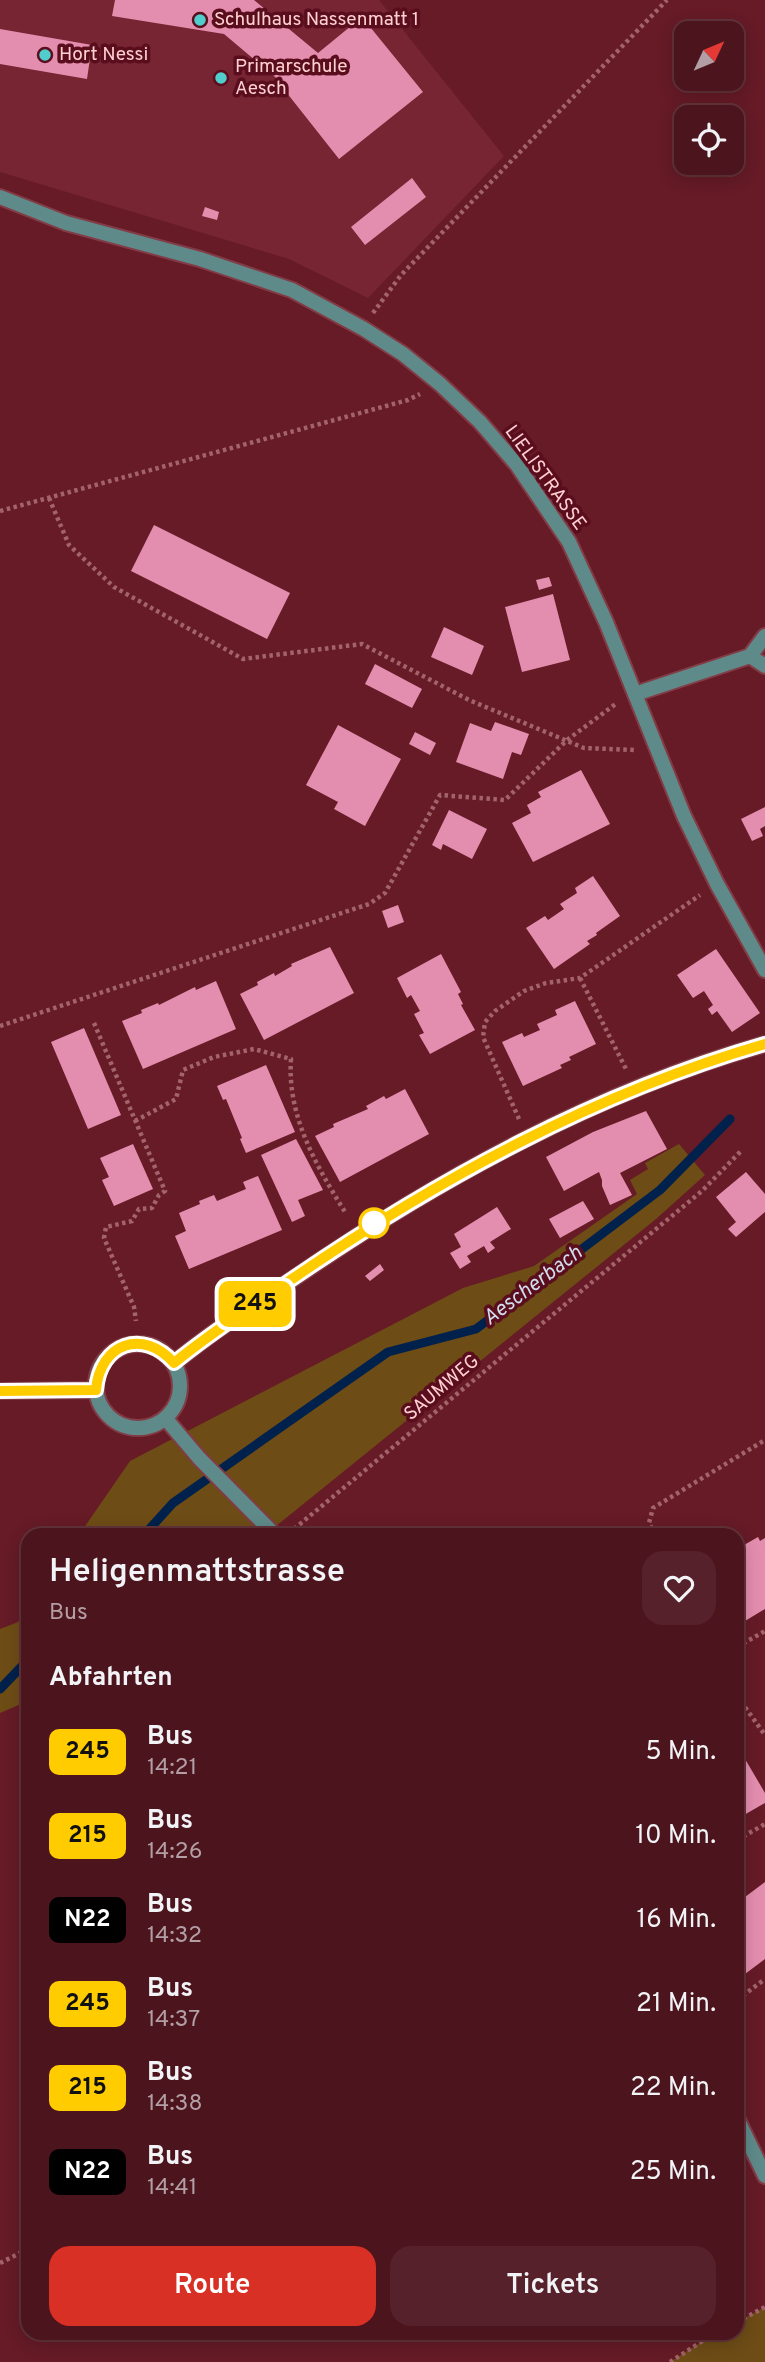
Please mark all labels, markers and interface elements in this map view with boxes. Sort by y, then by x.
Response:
place label: Schulhaus Nassenmatt 1 [214,8,419,32]
marker: Schulhaus Nassenmatt 1 [192,12,208,28]
north arrow [674,21,744,91]
map controls [674,21,744,175]
place label: Hort Nessi [59,43,148,67]
marker: Hort Nessi [37,47,53,63]
place label: Primarschule Aesch [235,55,348,101]
marker: Primarschule Aesch [213,70,229,86]
button: locate [674,105,744,175]
street label: LIELISTRASSE [499,421,591,535]
unlabelled marker [359,1208,389,1238]
water label: Aescherbach [478,1239,589,1332]
line badge: 245 [215,1281,295,1327]
text: 245 [233,1289,277,1319]
street label: SAUMWEG [400,1350,484,1426]
button: heart [642,1551,716,1625]
text: Heligenmattstrasse [49,1552,345,1594]
text: Bus [49,1599,88,1628]
text: Abfahrten [49,1662,173,1695]
text: Bus [147,1721,193,1754]
text: 5 Min. [646,1736,716,1769]
text: 245 [65,1737,110,1767]
text: 14:21 [147,1754,197,1783]
text: Bus [147,1805,193,1838]
text: 10 Min. [635,1820,716,1853]
text: 215 [68,1821,107,1851]
text: 14:26 [147,1838,202,1867]
text: Bus [147,1889,193,1922]
text: 16 Min. [636,1904,716,1937]
text: N22 [64,1905,111,1935]
text: 14:32 [147,1922,202,1951]
text: Bus [147,1973,193,2006]
text: 21 Min. [636,1988,716,2021]
text: 245 [65,1989,110,2019]
text: 14:37 [147,2006,200,2035]
text: Bus [147,2057,193,2090]
text: 22 Min. [630,2072,716,2105]
text: 215 [68,2073,107,2103]
text: 14:38 [147,2090,202,2119]
text: Bus [147,2141,193,2174]
text: 25 Min. [630,2156,716,2189]
text: N22 [64,2157,111,2187]
text: 14:41 [147,2174,197,2203]
button: Route [49,2246,376,2326]
button: Tickets [390,2246,716,2326]

